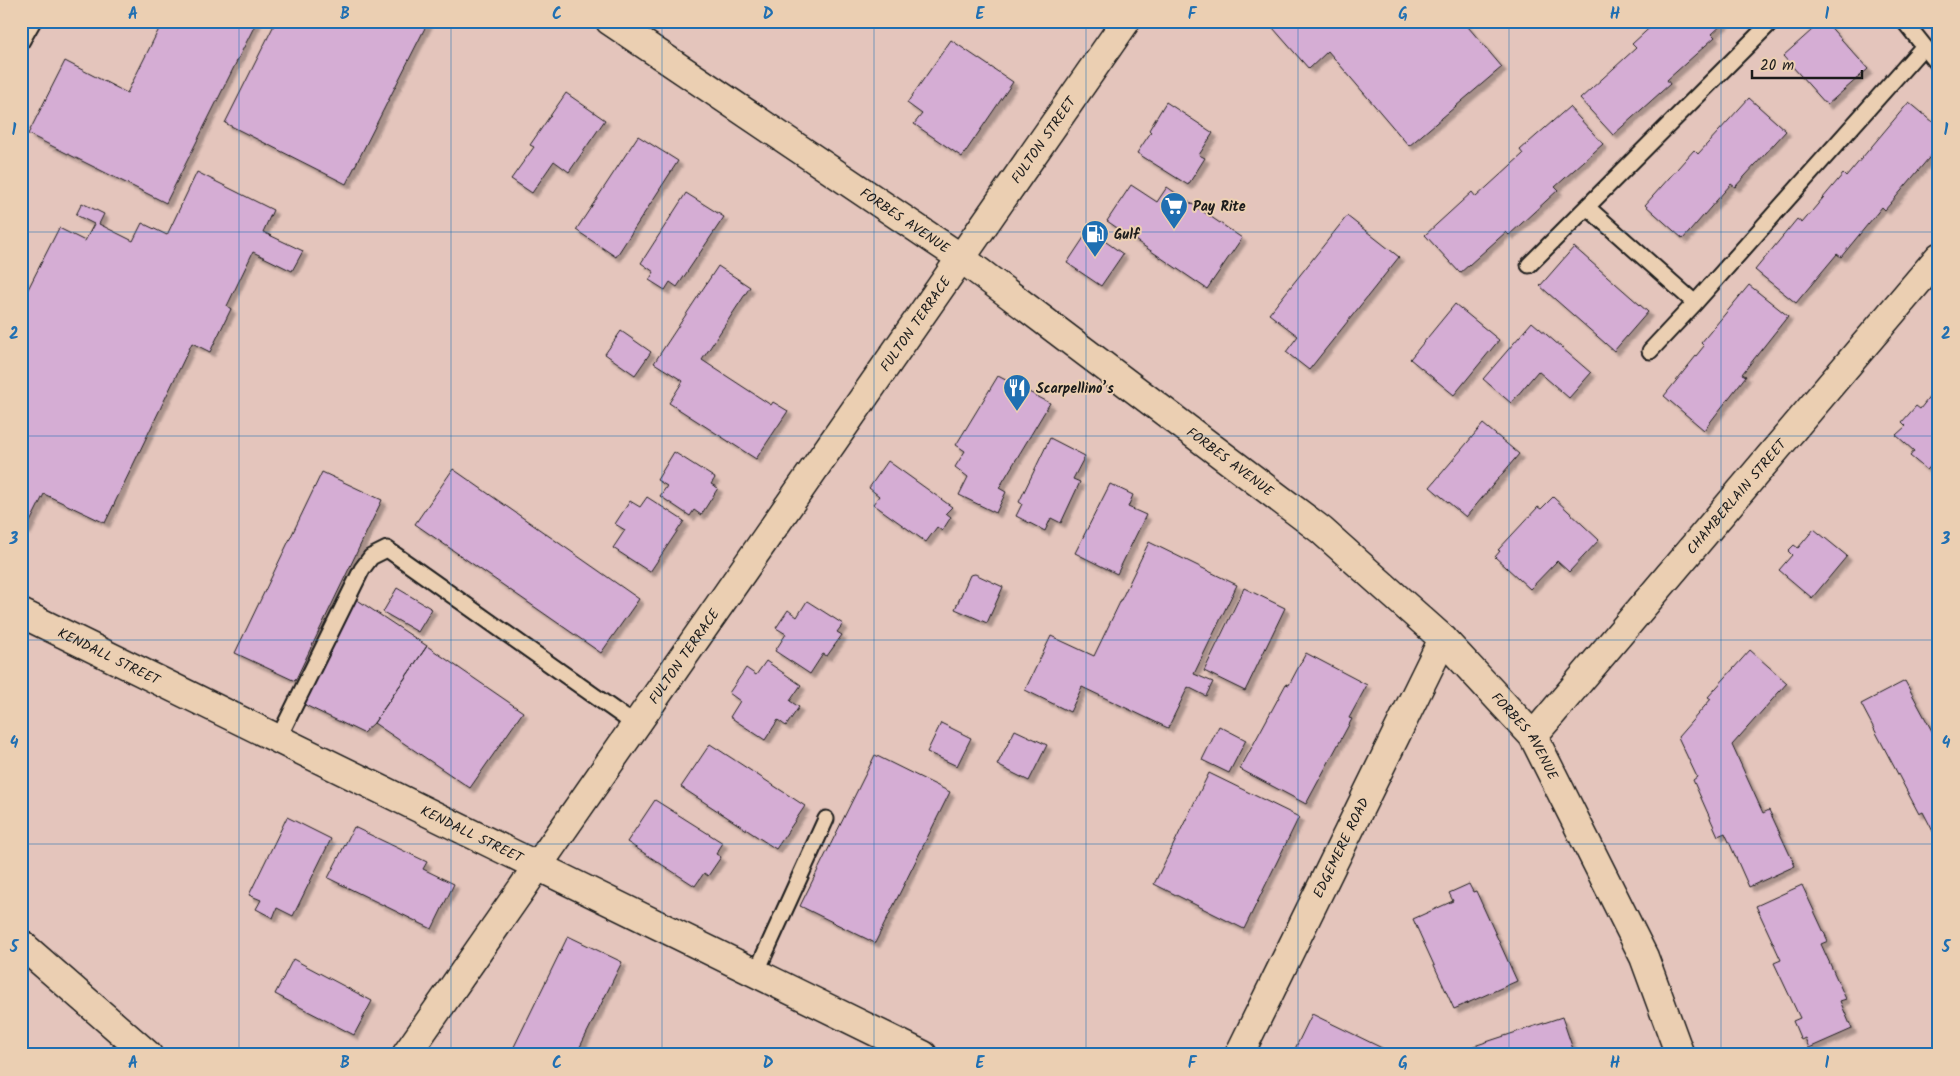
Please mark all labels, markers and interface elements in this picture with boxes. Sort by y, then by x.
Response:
text: A [128,2,138,27]
text: B [340,2,350,27]
text: C [552,2,562,27]
text: D [763,2,774,27]
text: E [976,2,986,27]
text: F [1188,2,1198,27]
text: G [1398,2,1408,27]
text: H [1610,2,1620,27]
text: I [1825,2,1830,27]
scale bar [1752,48,1862,80]
text: 20 m [1760,54,1794,78]
street label: FULTON STREET [1006,91,1083,189]
text: 1 [12,118,17,143]
text: 1 [1944,118,1949,143]
street label: FORBES AVENUE [855,183,955,260]
supermarket icon: Pay Rite [1159,191,1189,230]
place label: Pay Rite [1193,196,1246,218]
fuel station icon: Gulf [1080,219,1110,258]
place label: Gulf [1114,224,1141,246]
street label: FULTON TERRACE [875,272,957,377]
text: 2 [9,322,19,347]
text: 2 [1941,322,1951,347]
restaurant icon: Scarpellino’s [1002,373,1032,412]
place label: Scarpellino’s [1036,378,1114,400]
street label: FORBES AVENUE [1181,422,1279,503]
street label: CHAMBERLAIN STREET [1681,433,1793,560]
text: 3 [9,527,19,552]
text: 3 [1941,527,1951,552]
street label: FULTON TERRACE [644,604,726,709]
street label: KENDALL STREET [54,623,165,692]
street label: FORBES AVENUE [1485,687,1564,785]
text: 4 [10,731,19,756]
text: 4 [1942,731,1951,756]
street label: EDGEMERE ROAD [1308,794,1376,902]
street label: KENDALL STREET [416,800,528,870]
text: 5 [9,935,20,960]
text: 5 [1941,935,1952,960]
text: A [128,1051,138,1076]
text: B [340,1051,350,1076]
text: C [552,1051,562,1076]
text: D [763,1051,774,1076]
text: E [976,1051,986,1076]
text: F [1188,1051,1198,1076]
text: G [1398,1051,1408,1076]
text: H [1610,1051,1620,1076]
text: I [1825,1051,1830,1076]

